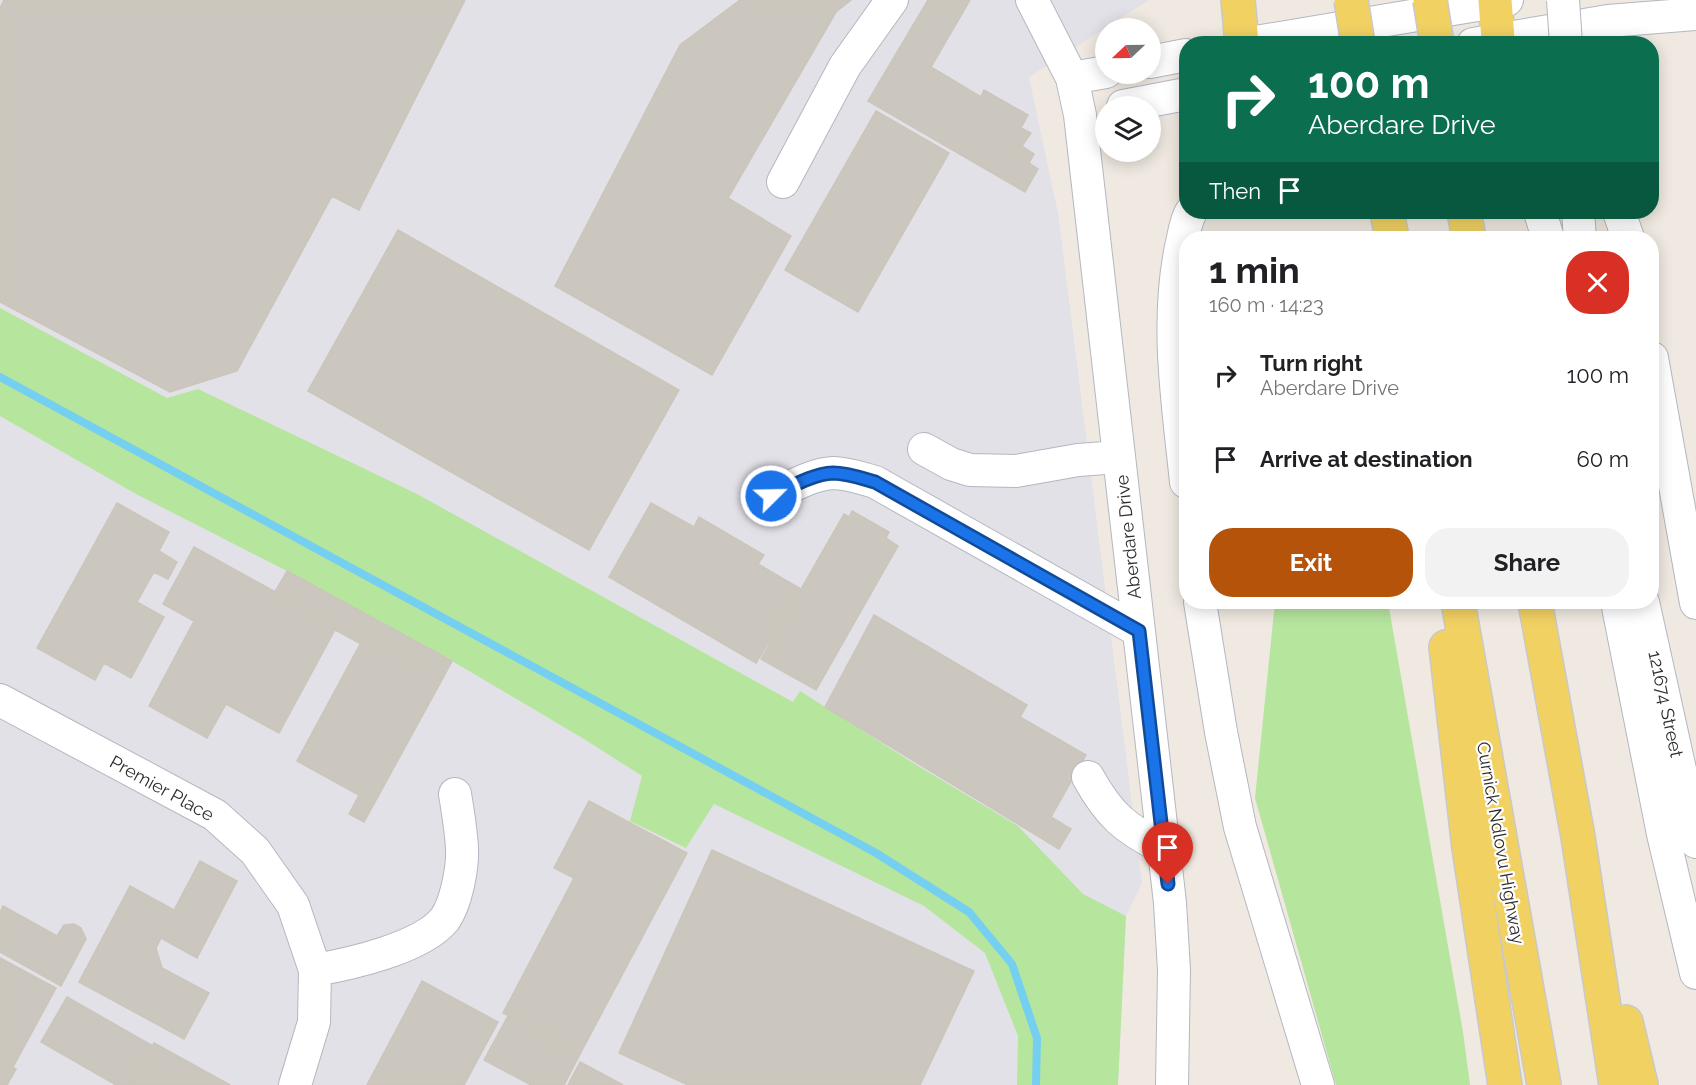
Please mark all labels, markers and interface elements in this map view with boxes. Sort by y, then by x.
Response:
north arrow [1095,18,1161,84]
map controls [1095,18,1161,162]
text: 100 m [1308,59,1430,108]
icon: right [1209,60,1287,138]
button: layers [1095,96,1161,162]
text: Aberdare Drive [1308,109,1496,140]
icon: arrive [1273,174,1306,207]
text: Then [1209,178,1261,204]
text: 1 min [1209,249,1300,291]
button: close [1566,251,1629,314]
text: 160 m · 14:23 [1209,293,1324,317]
text: Turn right [1260,350,1363,376]
icon: right [1209,359,1242,392]
text: 100 m [1567,362,1629,388]
text: Aberdare Drive [1260,376,1399,400]
icon: arrive [1209,443,1242,476]
text: Arrive at destination [1260,446,1473,472]
text: 60 m [1576,446,1629,472]
position arrow [739,464,803,528]
street label: Aberdare Drive [1111,473,1145,600]
button: Exit [1209,528,1413,597]
button: Share [1425,528,1629,597]
street label: 121674 Street [1644,649,1688,759]
street label: Curnick Ndlovu Highway [1473,740,1529,946]
street label: Premier Place [106,751,218,825]
pin [1142,822,1193,884]
icon: arrive [1151,831,1184,864]

